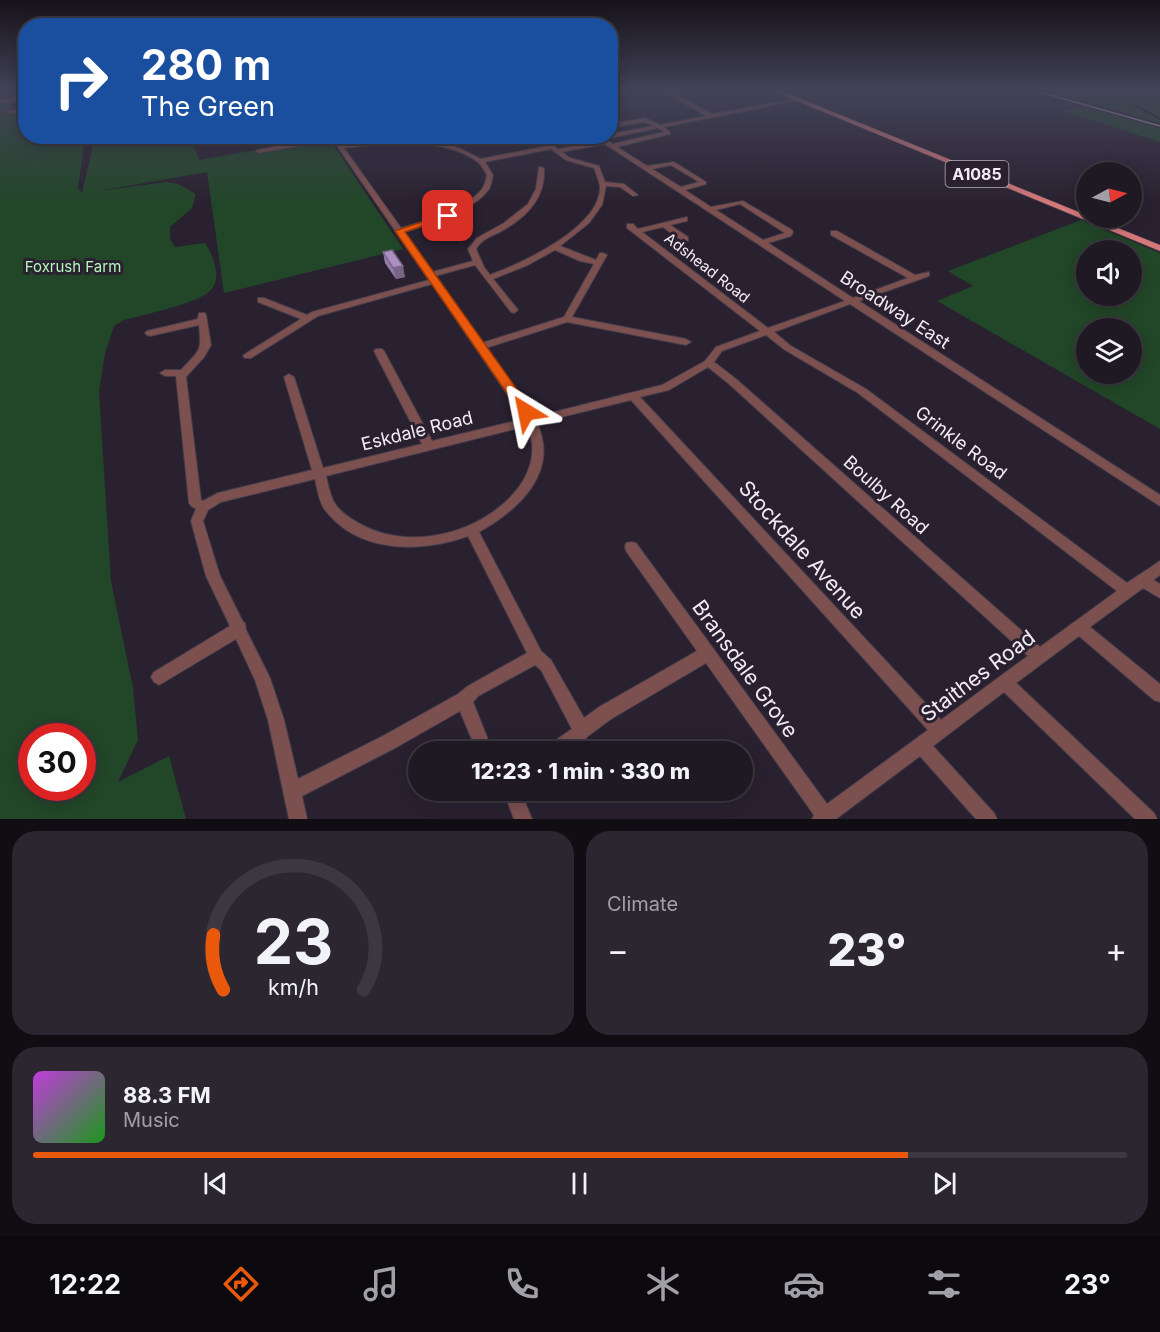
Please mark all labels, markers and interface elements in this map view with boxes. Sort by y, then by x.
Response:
text: 280 m [141,39,271,90]
icon: right [42,42,120,120]
text: The Green [141,90,275,123]
road number: A1085 [946,161,1008,187]
north arrow [1076,162,1142,228]
map controls [1076,162,1142,384]
pin [422,190,473,241]
icon: arrive [431,199,464,232]
street label: Adshead Road [661,228,754,307]
button: sound [1076,240,1142,306]
park label: Foxrush Farm [25,257,121,276]
street label: Broadway East [837,266,954,353]
button: layers [1076,318,1142,384]
position arrow [494,380,558,444]
street label: Grinkle Road [912,402,1011,484]
street label: Eskdale Road [359,407,475,455]
street label: Boulby Road [840,451,933,538]
street label: Stockdale Avenue [734,475,871,624]
street label: Bransdale Grove [687,595,804,742]
street label: Staithes Road [916,625,1040,727]
speed limit sign: 30 [18,723,96,801]
text: 12:23 · 1 min · 330 m [471,758,690,784]
text: Climate [607,892,678,916]
text: 23 [253,904,333,979]
text: 23° [828,922,906,977]
text: − [607,930,629,970]
text: + [1105,930,1127,970]
text: km/h [268,974,318,1000]
text: 88.3 FM [123,1082,211,1108]
text: Music [123,1108,180,1132]
icon: previous [199,1167,232,1200]
icon: pause [563,1167,596,1200]
icon: next [928,1167,961,1200]
icon: directions [220,1263,262,1305]
icon: music [360,1263,402,1305]
icon: phone [501,1263,543,1305]
icon: climate [642,1263,684,1305]
icon: car [783,1263,825,1305]
icon: filters [923,1263,965,1305]
text: 12:22 [49,1268,121,1301]
text: 23° [1064,1268,1111,1301]

